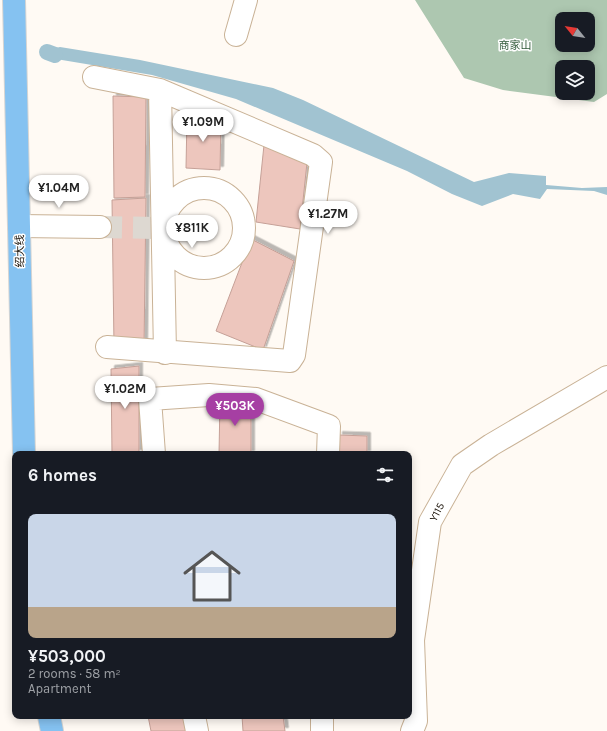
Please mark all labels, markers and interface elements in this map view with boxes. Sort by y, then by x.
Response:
north arrow [555,12,595,52]
map controls [555,12,595,100]
park label: 商家山 [499,39,532,52]
button: layers [555,60,595,100]
pin: ¥1.09M [170,109,236,143]
text: ¥1.09M [182,114,224,129]
pin: ¥1.04M [26,175,92,209]
text: ¥1.04M [38,180,80,195]
pin: ¥1.27M [295,201,361,235]
text: ¥1.27M [308,206,348,221]
pin: ¥811K [164,215,220,249]
text: ¥811K [175,220,209,235]
street label: 绍大线 [13,234,27,268]
pin: ¥1.02M [92,376,158,410]
text: ¥1.02M [104,381,146,396]
pin: ¥503K [207,393,263,427]
text: ¥503K [215,398,255,413]
icon: filters [374,464,396,486]
text: 6 homes [28,465,97,485]
street label: Y115 [427,500,447,524]
icon: home [176,540,248,612]
text: ¥503,000 [28,646,106,666]
text: 2 rooms · 58 m² [28,666,121,681]
text: Apartment [28,681,91,696]

